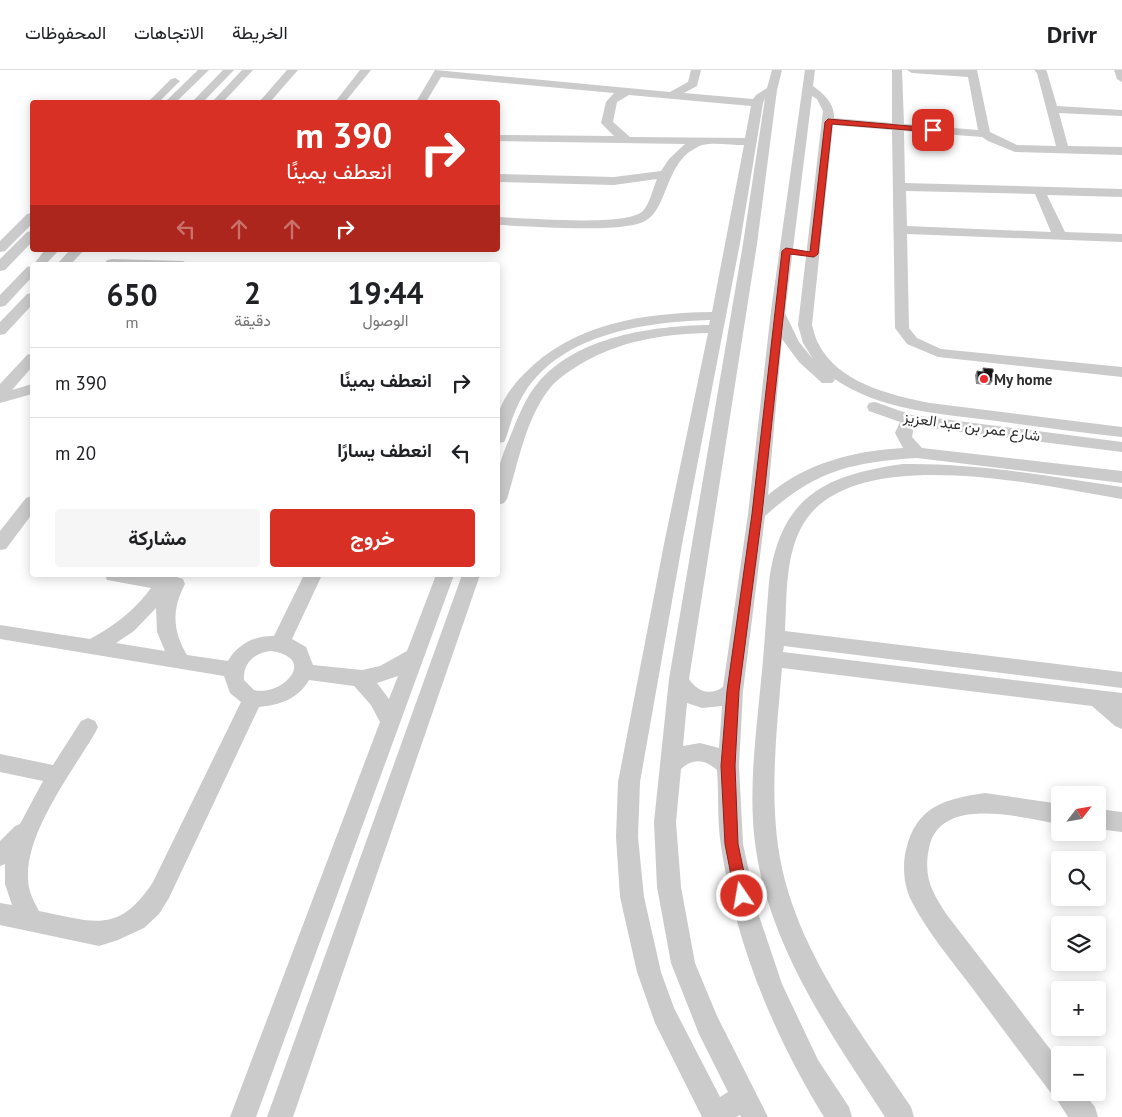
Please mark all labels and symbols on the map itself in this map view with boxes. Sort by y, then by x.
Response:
pin [912,109,954,151]
place label: My home [994,370,1053,389]
marker: My home [978,373,990,385]
street label: شارع عمر بن عبد العزيز [901,407,1042,447]
north arrow [1051,786,1106,841]
position arrow [715,869,767,921]

